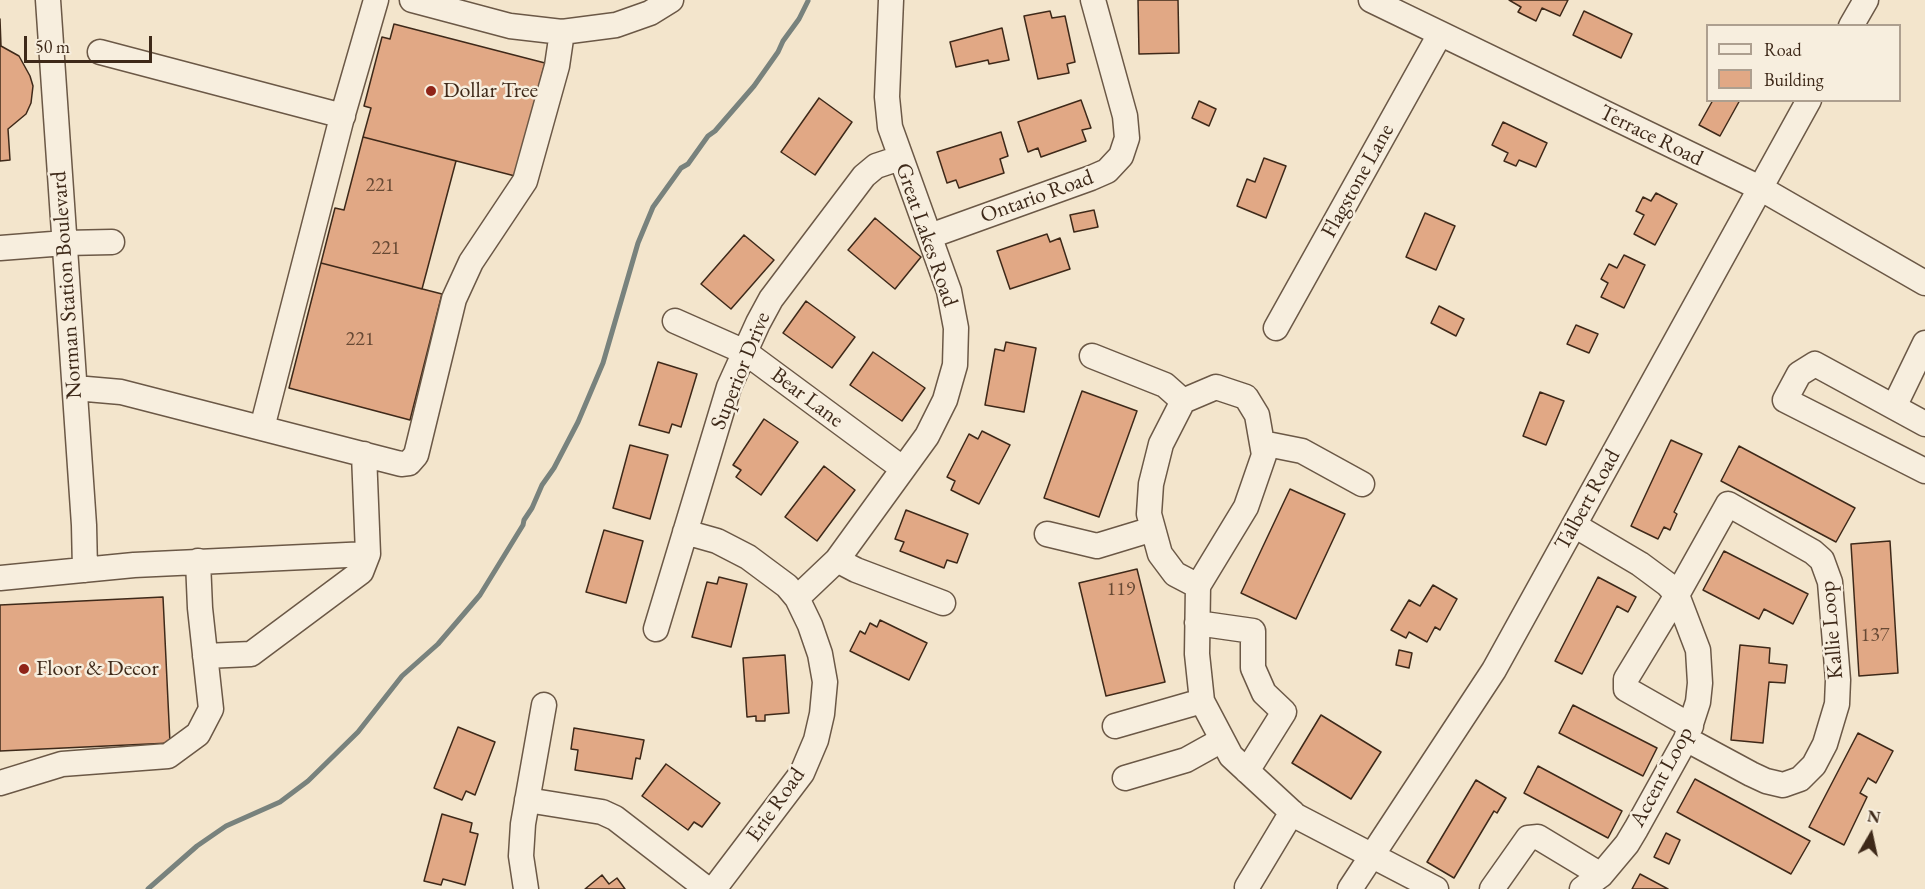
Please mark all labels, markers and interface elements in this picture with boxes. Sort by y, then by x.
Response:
scale bar [27,24,154,62]
legend [1706,24,1901,102]
text: 50 m [35,35,70,58]
text: Road [1764,38,1802,61]
text: Building [1764,68,1824,91]
place label: Dollar Tree [443,78,538,104]
marker: Dollar Tree [424,84,438,98]
street label: Terrace Road [1595,100,1707,172]
street label: Flagstone Lane [1316,119,1400,243]
street label: Great Lakes Road [889,160,963,310]
street label: Ontario Road [977,164,1097,230]
street label: Norman Station Boulevard [46,170,88,400]
house number: 221 [366,174,394,198]
house number: 221 [372,237,400,261]
street label: Superior Drive [705,308,777,434]
house number: 221 [346,328,374,352]
street label: Bear Lane [766,362,848,434]
street label: Talbert Road [1550,445,1626,555]
house number: 119 [1107,578,1135,602]
street label: Kallie Loop [1815,580,1849,680]
house number: 137 [1861,624,1889,648]
place label: Floor & Decor [36,656,159,682]
marker: Floor & Decor [17,662,31,676]
street label: Accent Loop [1625,722,1699,832]
street label: Erie Road [741,763,811,847]
north arrow [1841,805,1901,865]
text: N [1866,805,1882,828]

